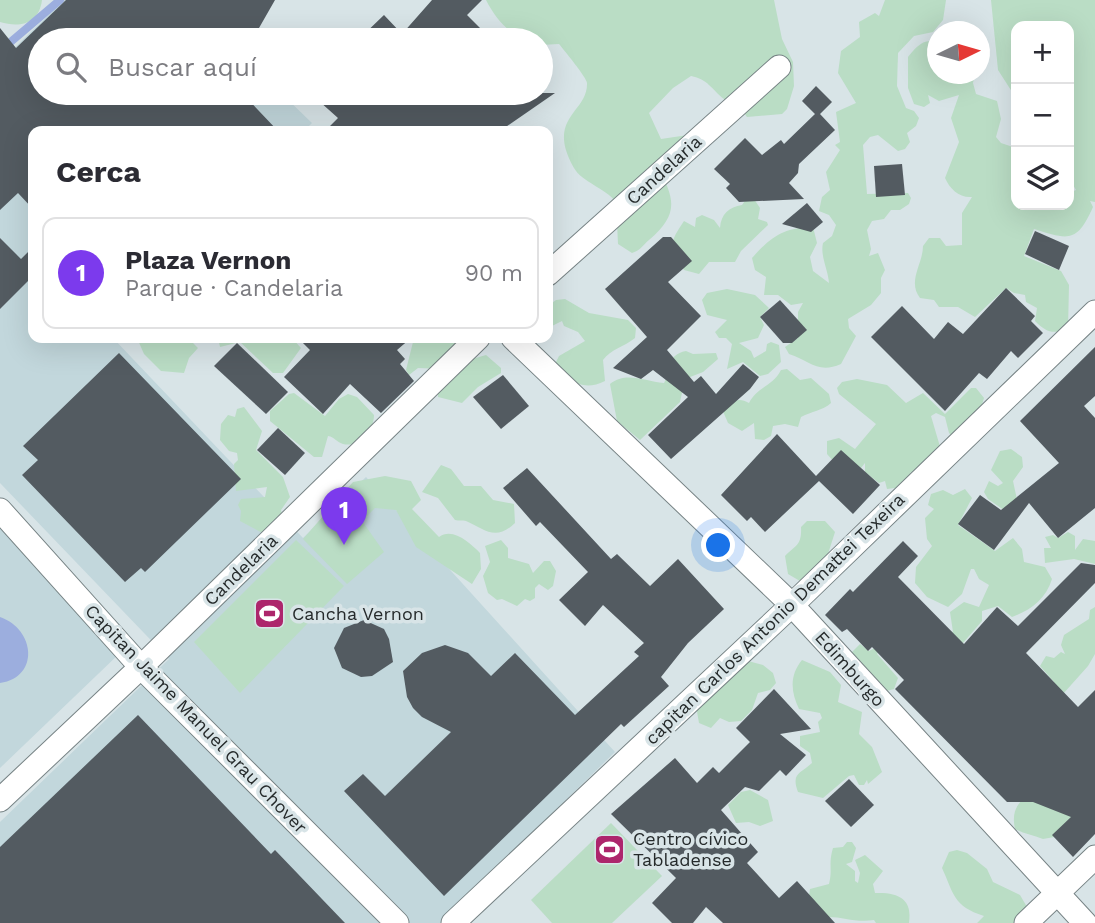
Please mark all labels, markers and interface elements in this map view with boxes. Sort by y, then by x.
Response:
north arrow [927,21,990,84]
map controls [1011,21,1074,210]
button: + [1011,21,1074,84]
search box [28,28,553,105]
icon: search [52,48,90,86]
text: Buscar aquí [108,52,257,82]
button: − [1011,84,1074,147]
street label: Candelaria [622,131,705,209]
button: layers [1011,147,1074,210]
text: Cerca [56,154,141,189]
text: Plaza Vernon [125,245,291,275]
text: 1 [76,260,86,287]
text: 90 m [465,260,523,287]
text: Parque · Candelaria [125,275,343,302]
pin: 1 [321,487,367,545]
street label: capitan Carlos Antonio Demattei Texeira [641,489,909,749]
your location [701,528,735,562]
street label: Candelaria [200,530,282,610]
sports icon: Cancha Vernon [252,597,286,631]
street label: Capitan Jaime Manuel Grau Chover [81,600,311,837]
place label: Cancha Vernon [292,603,424,624]
street label: Edimburgo [811,627,890,711]
place label: Centro cívico Tabladense [633,828,748,870]
sports icon: Centro cívico Tabladense [593,832,627,866]

